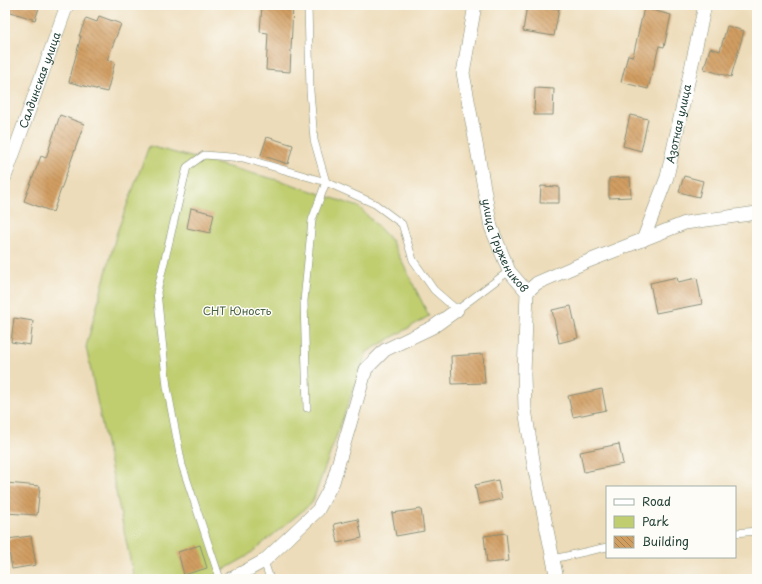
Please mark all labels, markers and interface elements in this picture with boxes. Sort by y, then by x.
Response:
street label: Салдинская улица [14,29,65,131]
street label: Азотная улица [661,82,695,165]
street label: улица Тружеников [478,197,533,296]
park label: СНТ Юность [203,302,272,319]
legend [606,486,736,558]
text: Road [642,492,671,510]
text: Park [642,512,669,530]
text: Building [642,532,689,550]

